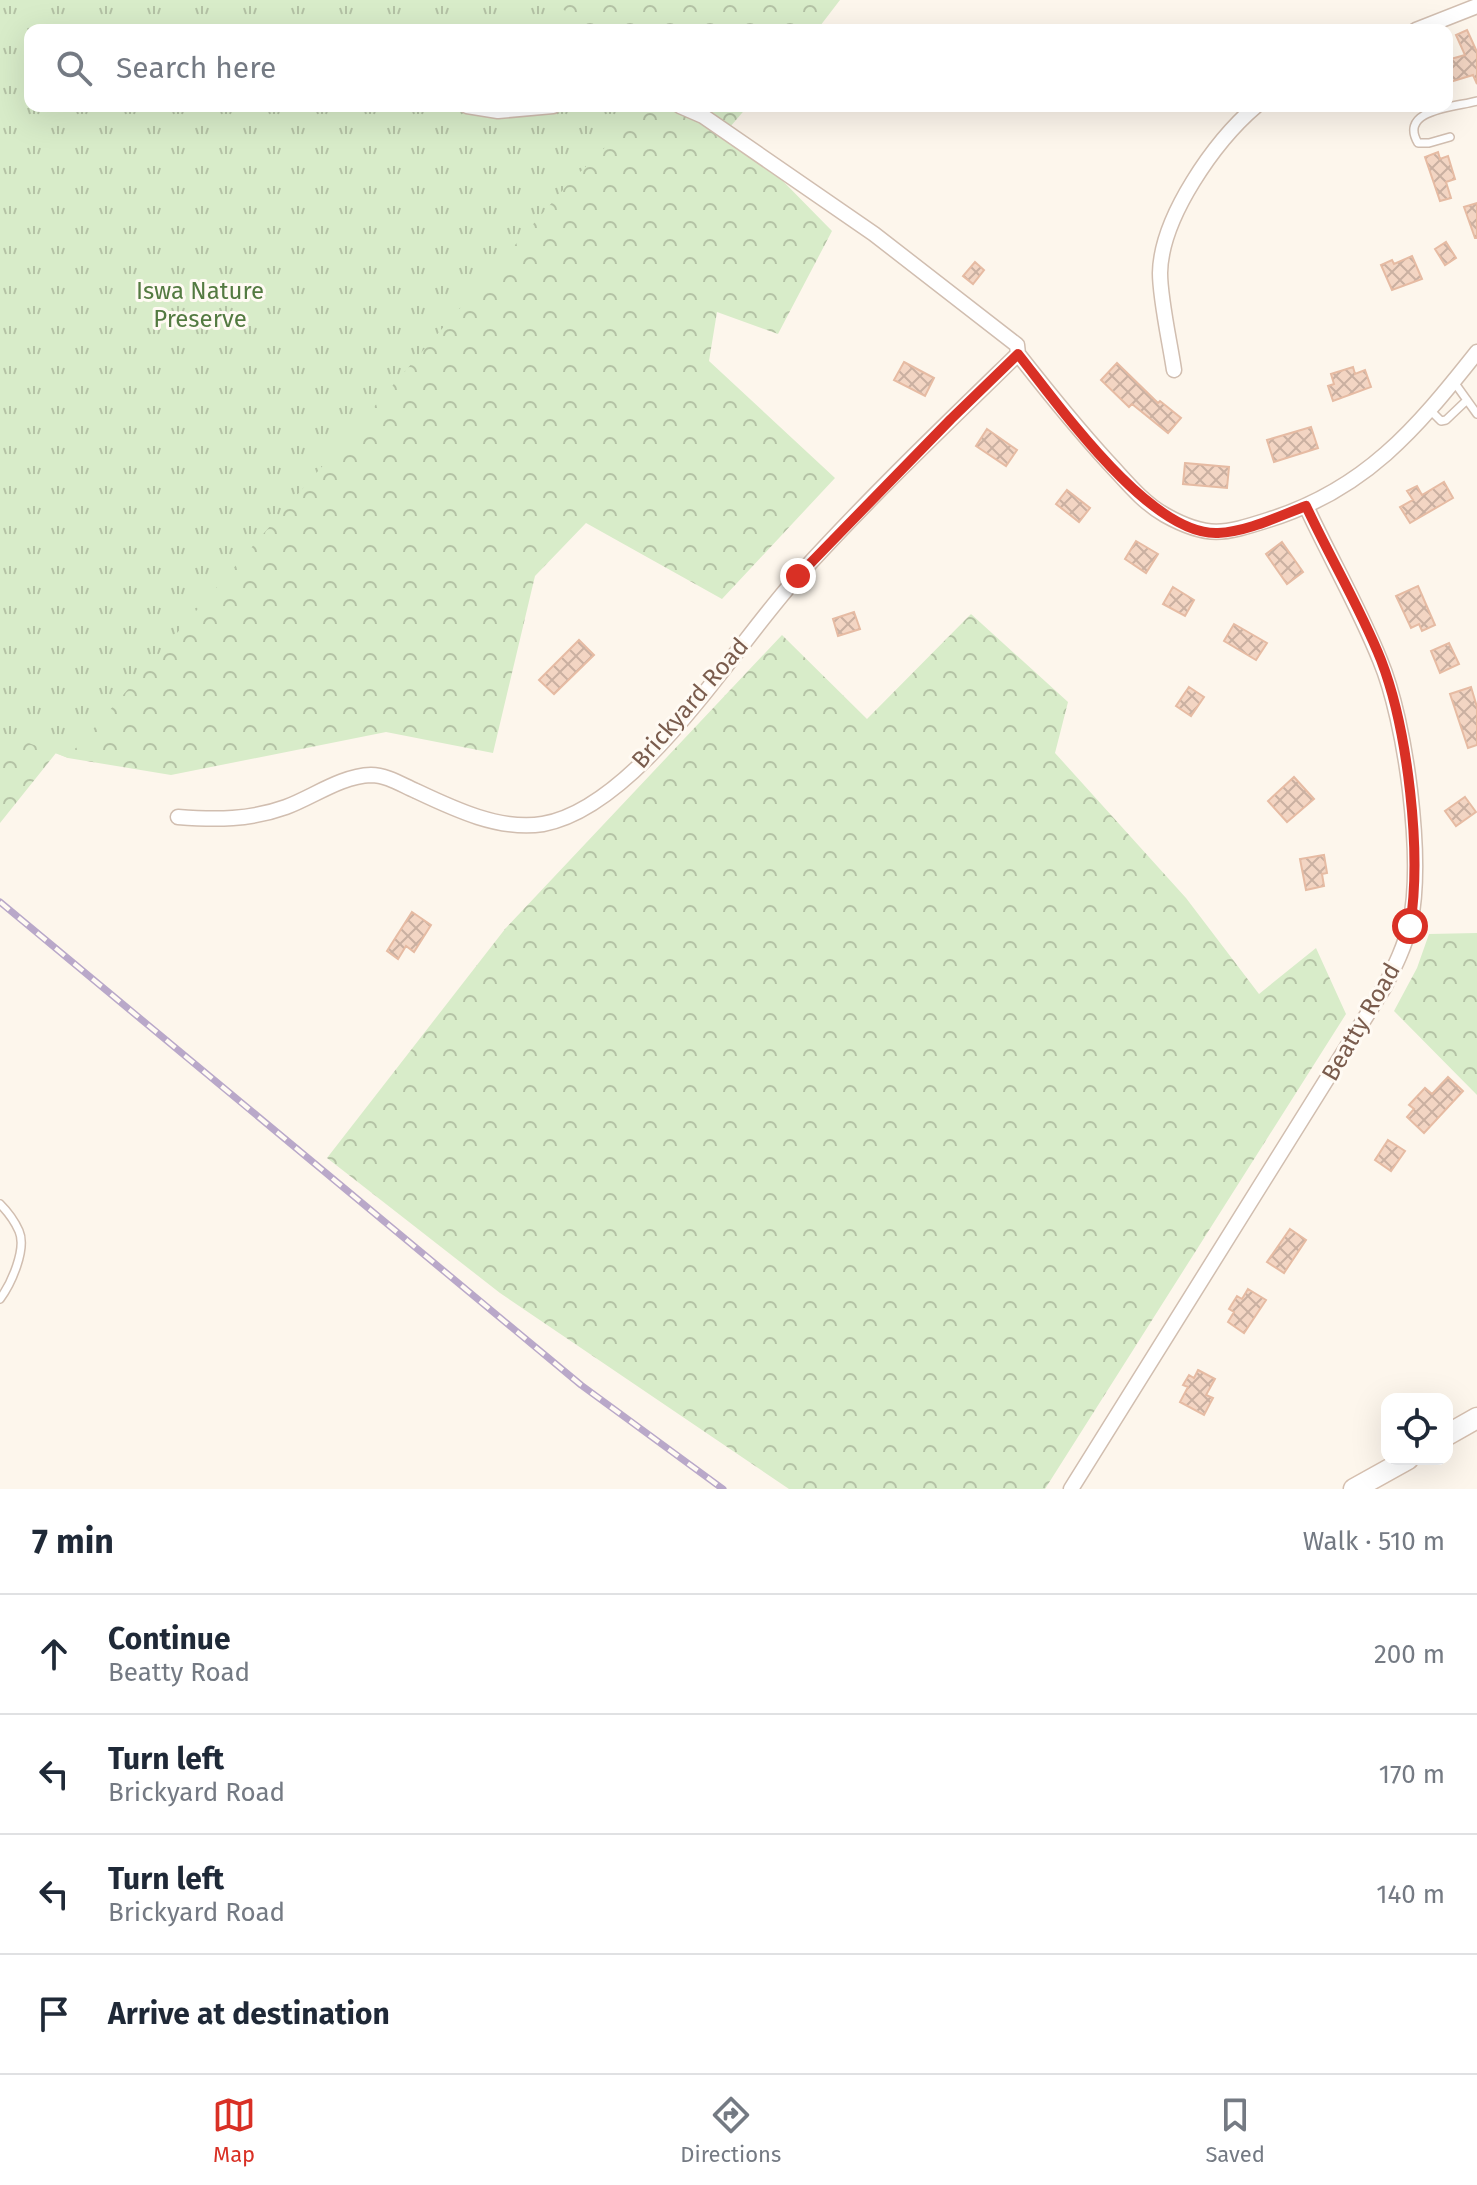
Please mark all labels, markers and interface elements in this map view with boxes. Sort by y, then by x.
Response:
search box [24,24,1453,112]
icon: search [52,46,96,90]
text: Search here [116,50,276,86]
park label: Iswa Nature Preserve [136,277,264,333]
route end [780,558,816,594]
street label: Brickyard Road [626,632,754,774]
route start [1392,908,1428,944]
street label: Beatty Road [1316,958,1406,1086]
map controls [1381,1393,1453,1465]
button: locate [1381,1393,1453,1465]
text: 7 min [32,1521,114,1562]
text: Walk · 510 m [1303,1526,1445,1557]
text: Continue [108,1621,231,1657]
icon: ahead [32,1632,76,1676]
text: 200 m [1374,1639,1445,1670]
text: Beatty Road [108,1657,250,1688]
text: Turn left [108,1741,224,1777]
icon: left [32,1752,76,1796]
text: 170 m [1379,1759,1445,1790]
text: Brickyard Road [108,1777,285,1808]
text: Turn left [108,1861,224,1897]
icon: left [32,1872,76,1916]
text: 140 m [1376,1879,1445,1910]
text: Brickyard Road [108,1897,285,1928]
icon: arrive [32,1992,76,2036]
text: Arrive at destination [108,1996,390,2032]
tab: Map [212,2093,256,2168]
tab: Directions [680,2093,781,2168]
tab: Saved [1205,2093,1265,2168]

